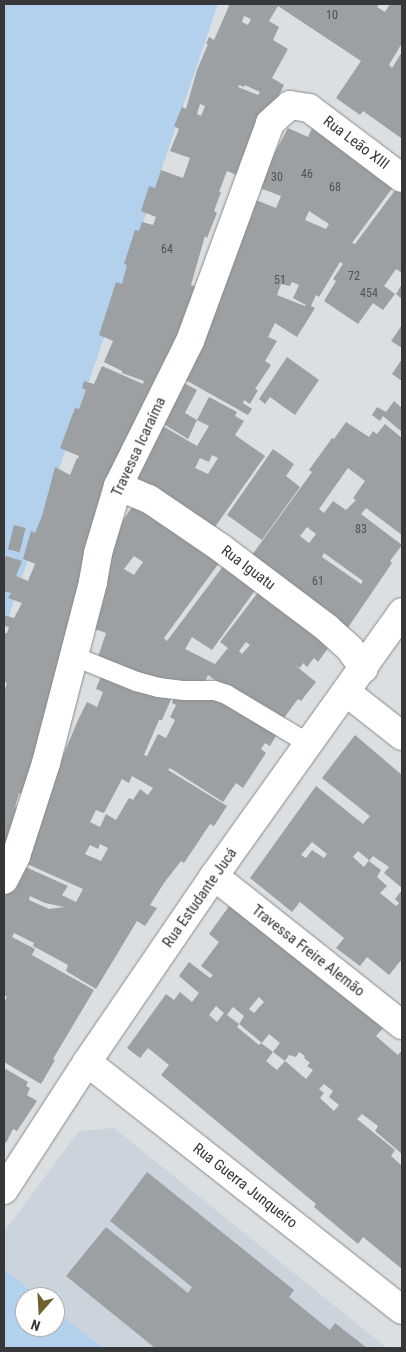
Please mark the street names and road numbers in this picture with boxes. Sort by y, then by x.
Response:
street label: Rua Leão XIII [320,112,392,174]
street label: Travessa Icaraíma [108,394,170,500]
street label: Rua Iguatu [217,542,279,594]
street label: Rua Estudante Jucá [159,845,241,951]
street label: Travessa Freire Alemão [248,901,368,1001]
street label: Rua Guerra Junqueiro [189,1140,301,1232]

